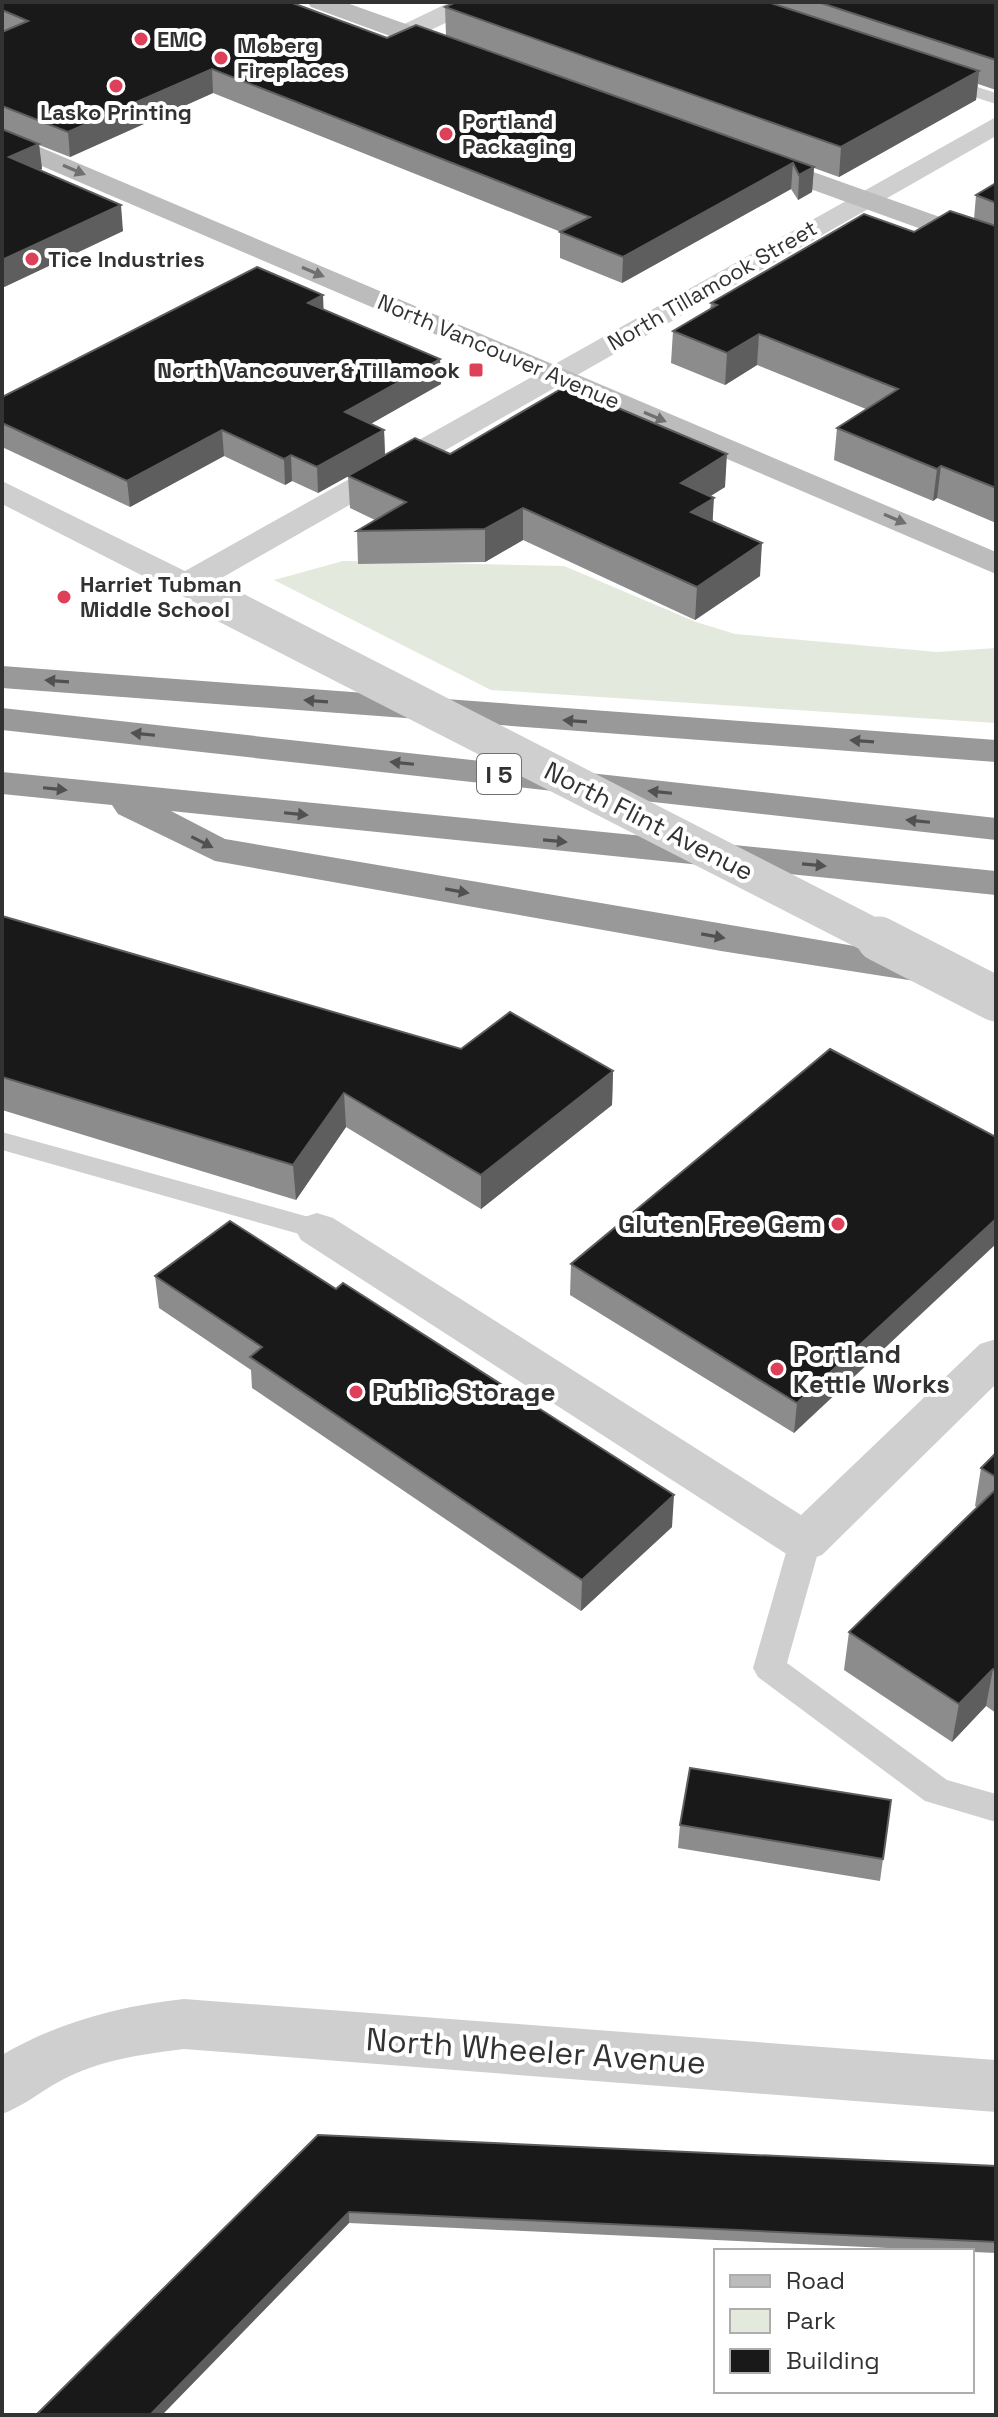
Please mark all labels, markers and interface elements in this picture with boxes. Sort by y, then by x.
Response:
place label: EMC [157,25,203,53]
marker: EMC [132,30,150,48]
place label: Moberg Fireplaces [237,31,345,84]
marker: Moberg Fireplaces [212,49,230,67]
marker: Lasko Printing [107,77,125,95]
place label: Lasko Printing [40,98,192,126]
place label: Portland Packaging [462,107,573,160]
marker: Portland Packaging [437,125,455,143]
one-way arrow [62,163,86,176]
street label: North Tillamook Street [602,213,822,357]
place label: Tice Industries [48,245,205,273]
marker: Tice Industries [23,250,41,268]
one-way arrow [301,265,325,278]
street label: North Vancouver Avenue [374,287,624,415]
place label: North Vancouver & Tillamook [157,356,461,384]
marker: North Vancouver & Tillamook [467,361,485,379]
one-way arrow [643,411,667,424]
one-way arrow [883,512,906,525]
place label: Harriet Tubman Middle School [80,570,242,623]
marker: Harriet Tubman Middle School [55,588,73,606]
one-way arrow [44,675,69,688]
one-way arrow [303,694,328,707]
one-way arrow [562,714,587,727]
one-way arrow [130,728,155,741]
one-way arrow [849,734,874,747]
road number: I 5 [477,754,521,794]
street label: North Flint Avenue [539,754,759,888]
one-way arrow [389,757,414,770]
one-way arrow [43,782,68,795]
one-way arrow [647,786,672,799]
one-way arrow [284,808,309,821]
one-way arrow [906,814,931,827]
one-way arrow [543,834,568,847]
one-way arrow [191,835,214,849]
one-way arrow [802,858,827,871]
one-way arrow [445,886,470,898]
one-way arrow [701,931,726,943]
place label: Gluten Free Gem [618,1207,822,1241]
marker: Gluten Free Gem [829,1215,847,1233]
place label: Portland Kettle Works [793,1337,950,1401]
marker: Portland Kettle Works [768,1360,786,1378]
place label: Public Storage [372,1375,555,1409]
marker: Public Storage [347,1383,365,1401]
street label: North Wheeler Avenue [365,2019,707,2083]
legend [714,2249,974,2393]
text: Road [786,2265,845,2296]
text: Park [786,2305,836,2336]
text: Building [786,2345,880,2376]

